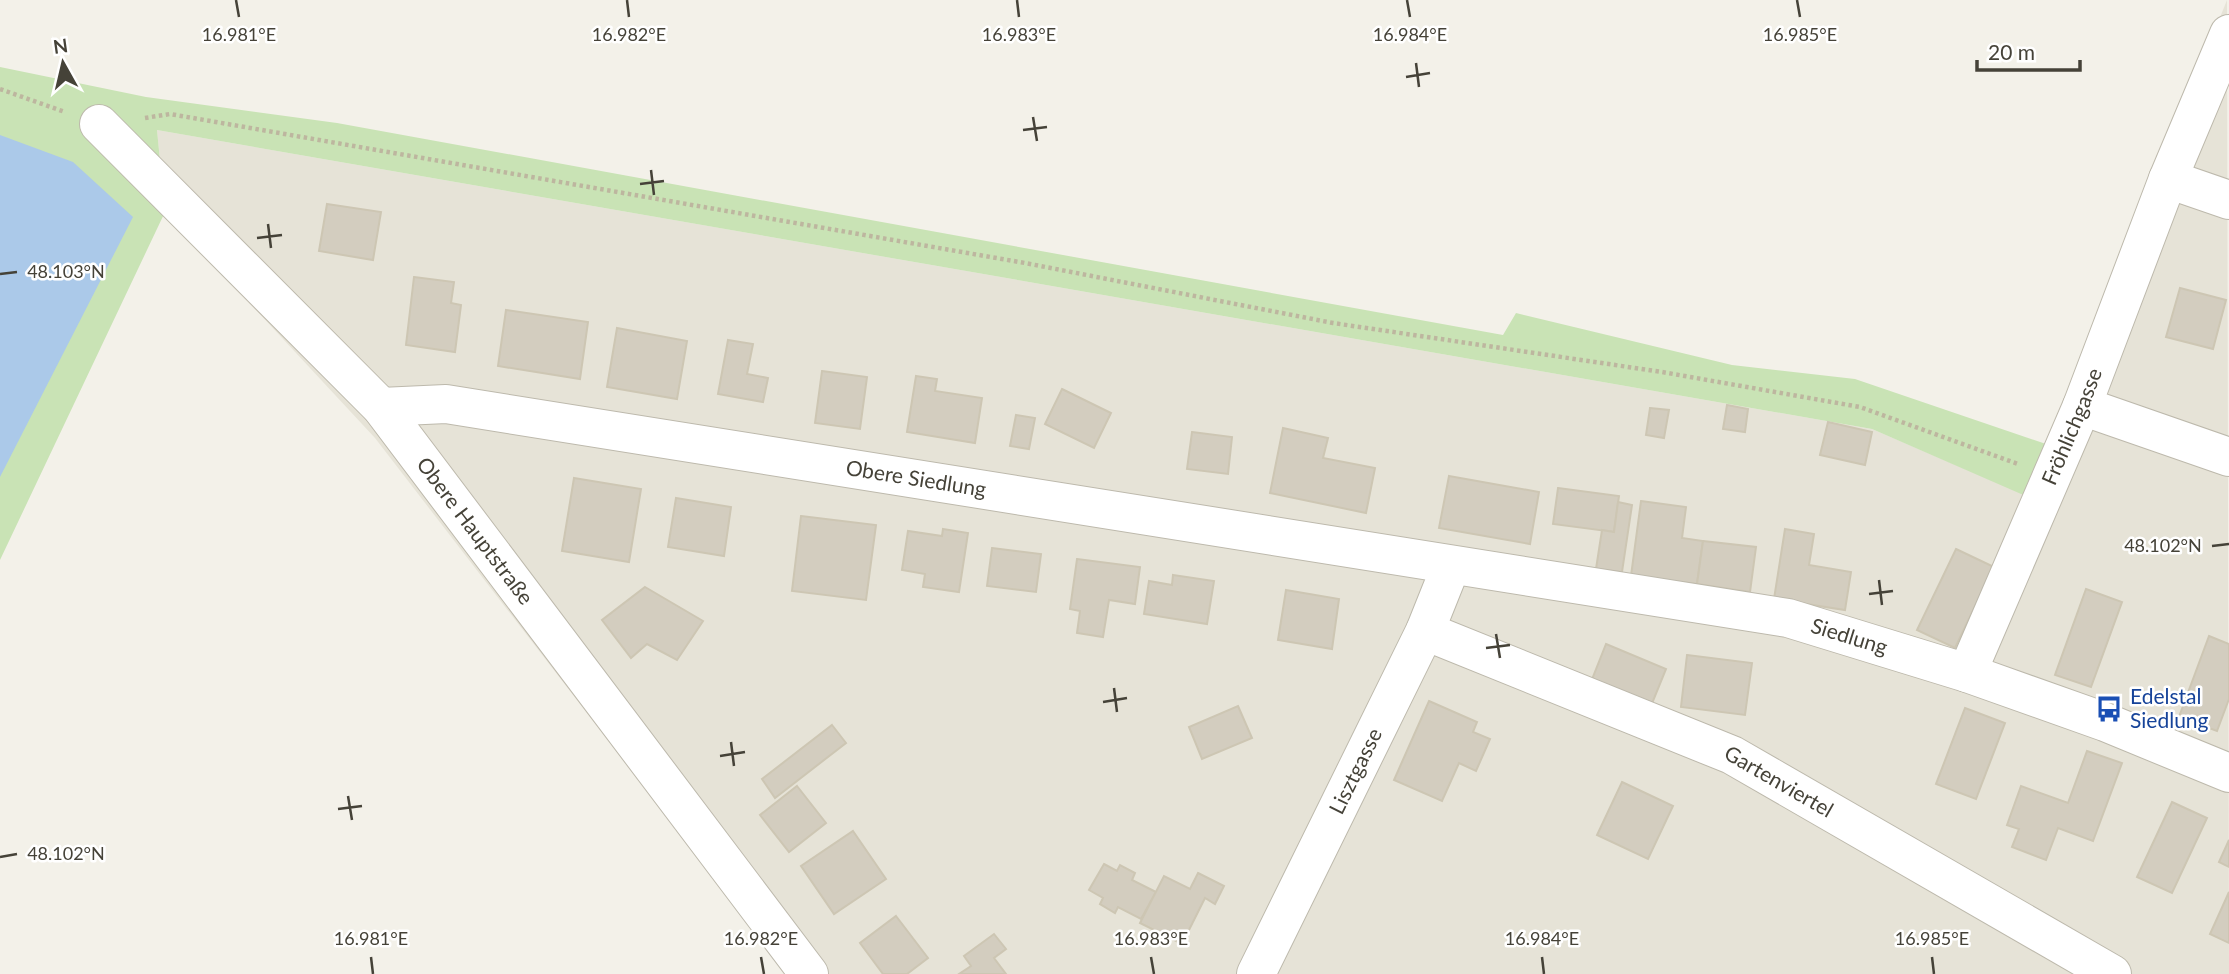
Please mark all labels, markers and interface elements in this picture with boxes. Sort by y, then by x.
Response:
text: 16.981°E [202,23,276,45]
text: 16.982°E [592,23,666,45]
text: 16.983°E [982,23,1056,45]
text: 16.984°E [1373,23,1447,45]
text: 16.985°E [1763,23,1837,45]
north arrow [28,28,98,98]
scale bar [1977,28,2080,72]
text: N [52,33,69,58]
text: 20 m [1988,39,2035,64]
text: 48.103°N [27,260,105,282]
street label: Fröhlichgasse [2036,364,2106,488]
street label: Obere Hauptstraße [412,452,539,609]
street label: Obere Siedlung [844,454,988,501]
text: 48.102°N [2124,534,2202,556]
street label: Siedlung [1808,612,1891,659]
place label: Edelstal Siedlung [2130,683,2209,732]
bus stop icon: Edelstal Siedlung [2094,694,2124,724]
street label: Lisztgasse [1323,724,1386,818]
street label: Gartenviertel [1721,739,1838,822]
text: 48.102°N [27,842,105,864]
text: 16.981°E [334,927,408,949]
text: 16.982°E [724,927,798,949]
text: 16.983°E [1114,927,1188,949]
text: 16.984°E [1505,927,1579,949]
text: 16.985°E [1895,927,1969,949]

